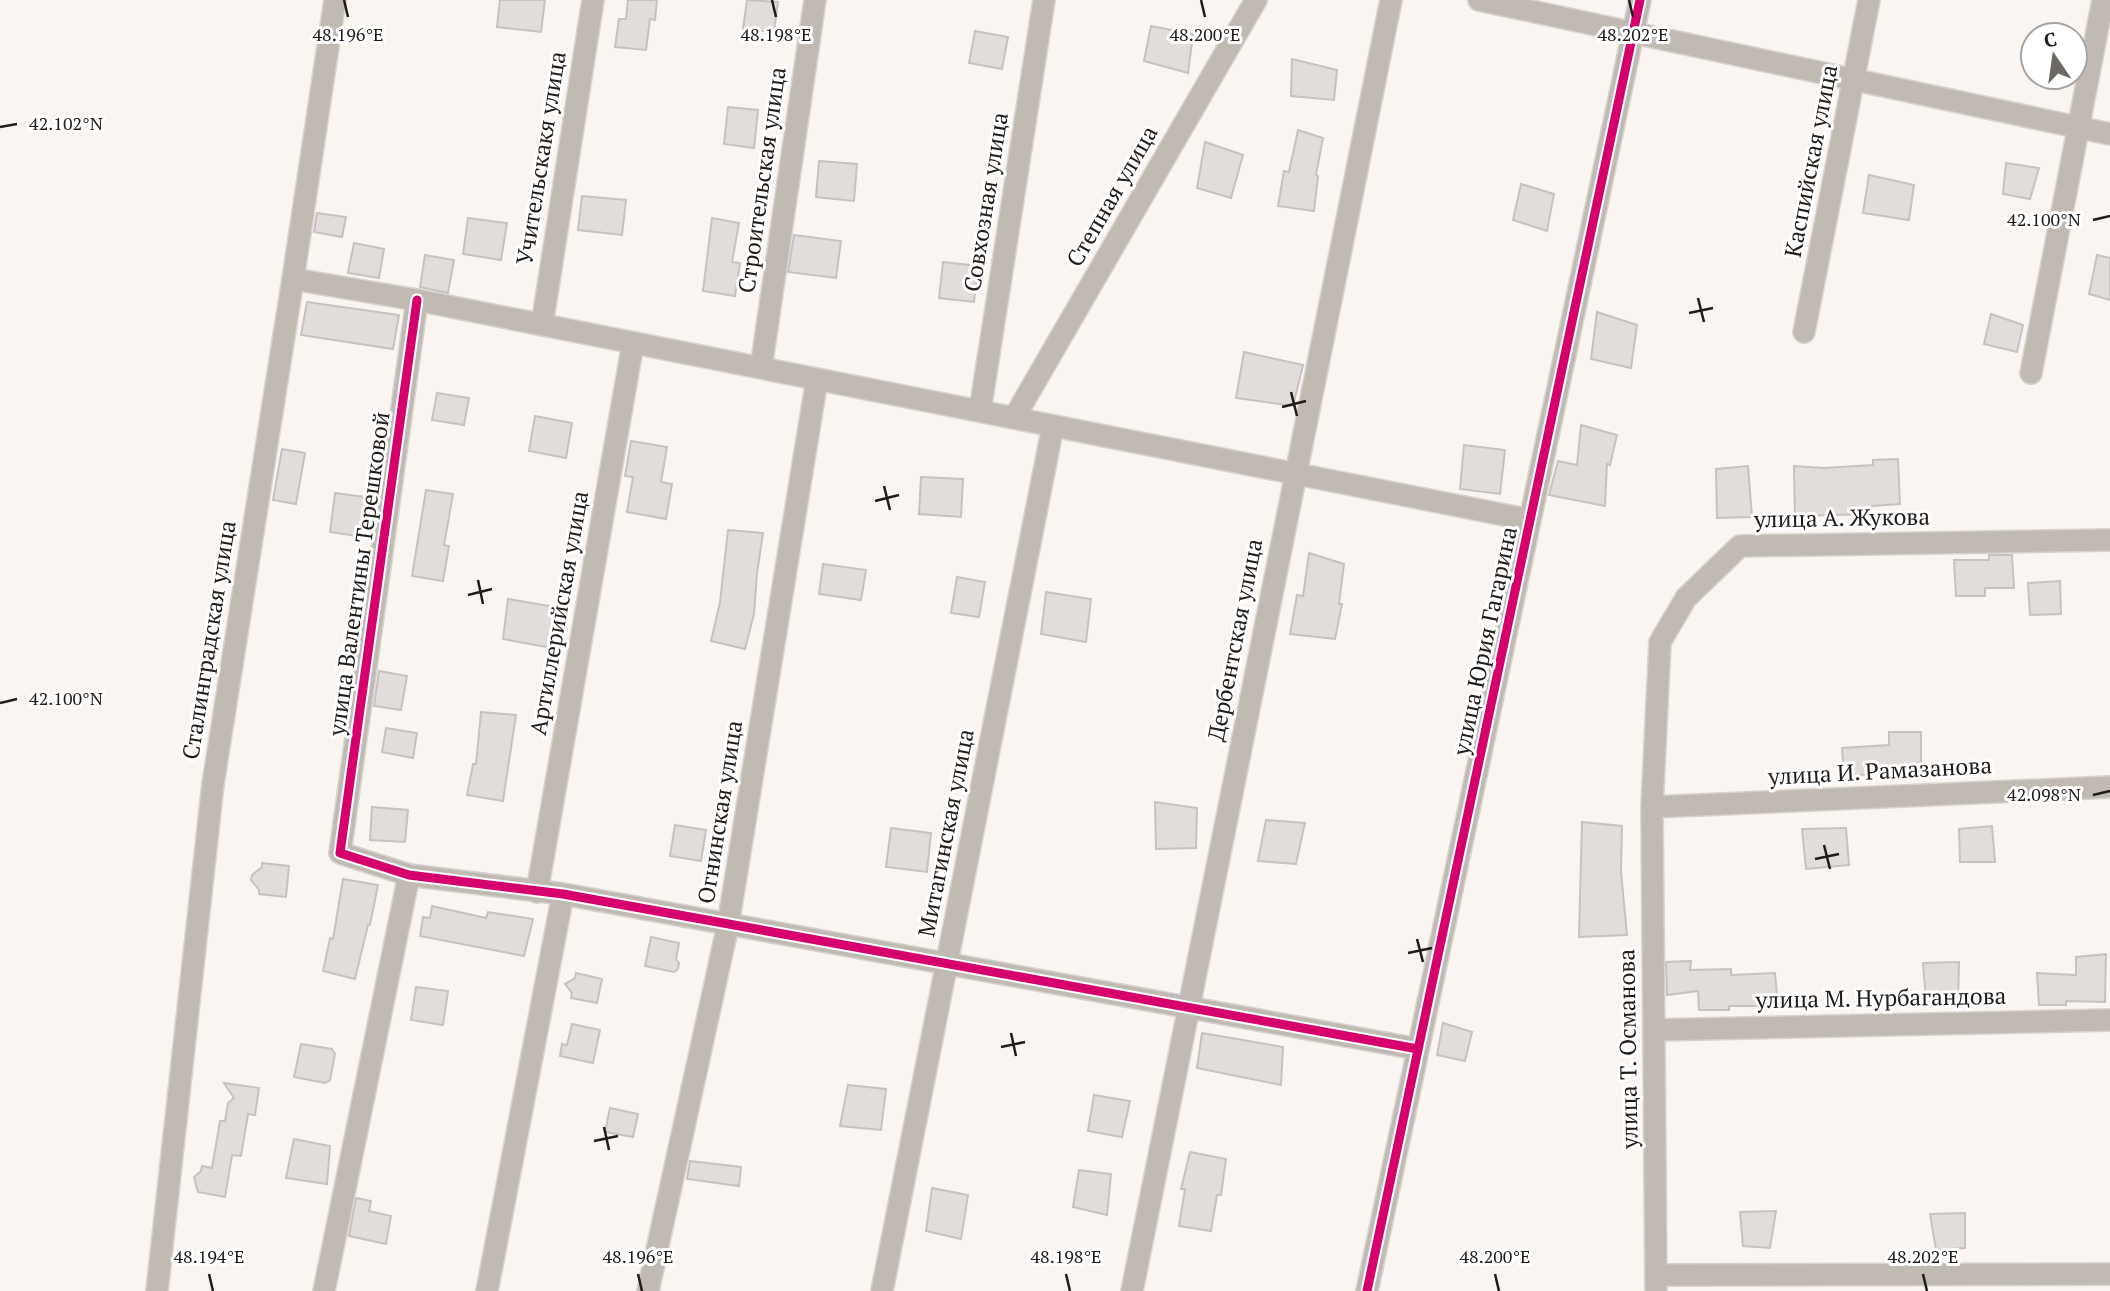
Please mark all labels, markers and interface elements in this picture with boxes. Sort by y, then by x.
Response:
north arrow [2019,21,2089,91]
text: 48.196°E [312,22,384,46]
text: 48.198°E [740,22,812,46]
text: 48.200°E [1169,22,1241,46]
text: 48.202°E [1597,22,1669,46]
text: С [2041,25,2059,53]
street label: Учительскакя улица [508,49,573,267]
street label: Каспийская улица [1777,62,1844,260]
street label: Строительская улица [730,65,793,295]
street label: Совхозная улица [956,110,1015,294]
text: 42.102°N [29,111,103,135]
street label: Степная улица [1059,119,1165,272]
text: 42.100°N [2007,207,2081,231]
street label: улица Валентины Терешковой [320,410,397,739]
street label: Артиллерийская улица [522,488,595,737]
street label: улица А. Жукова [1753,500,1931,535]
street label: Сталинградская улица [174,518,243,762]
street label: улица Юрия Гагарина [1445,523,1524,759]
street label: Дербентская улица [1200,536,1269,744]
text: 42.100°N [29,686,103,710]
street label: Огнинская улица [690,718,749,906]
street label: Митагинская улица [910,726,981,939]
street label: улица И. Рамазанова [1766,749,1993,792]
text: 42.098°N [2007,782,2081,806]
street label: улица Т. Османова [1610,948,1645,1150]
street label: улица М. Нурбагандова [1754,980,2007,1015]
text: 48.194°E [173,1244,245,1268]
text: 48.196°E [602,1244,674,1268]
text: 48.198°E [1030,1244,1102,1268]
text: 48.200°E [1459,1244,1531,1268]
text: 48.202°E [1887,1244,1959,1268]

